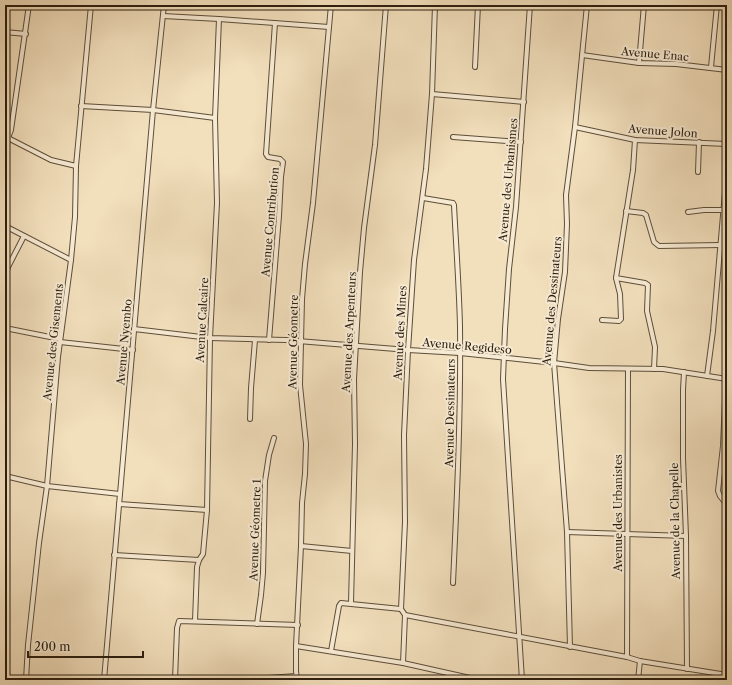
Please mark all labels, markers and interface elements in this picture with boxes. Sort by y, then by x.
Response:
street label: Avenue Enac [619,44,690,64]
street label: Avenue des Urbanismes [496,117,520,243]
street label: Avenue Jolon [627,122,698,140]
street label: Avenue Contribution [258,166,282,279]
street label: Avenue des Dessinateurs [539,236,565,367]
street label: Avenue des Arpenteurs [339,271,359,394]
street label: Avenue Calcaire [193,277,211,364]
street label: Avenue des Gisements [40,283,66,402]
street label: Avenue des Mines [390,285,409,382]
street label: Avenue Géometre [285,295,301,390]
street label: Avenue Nyembo [113,298,135,387]
street label: Avenue Regideso [421,335,513,357]
street label: Avenue Dessinateurs [442,358,458,469]
street label: Avenue des Urbanistes [611,454,625,573]
street label: Avenue de la Chapelle [667,463,683,580]
street label: Avenue Géometre 1 [246,478,264,582]
scale bar [28,633,143,659]
text: 200 m [34,639,71,654]

